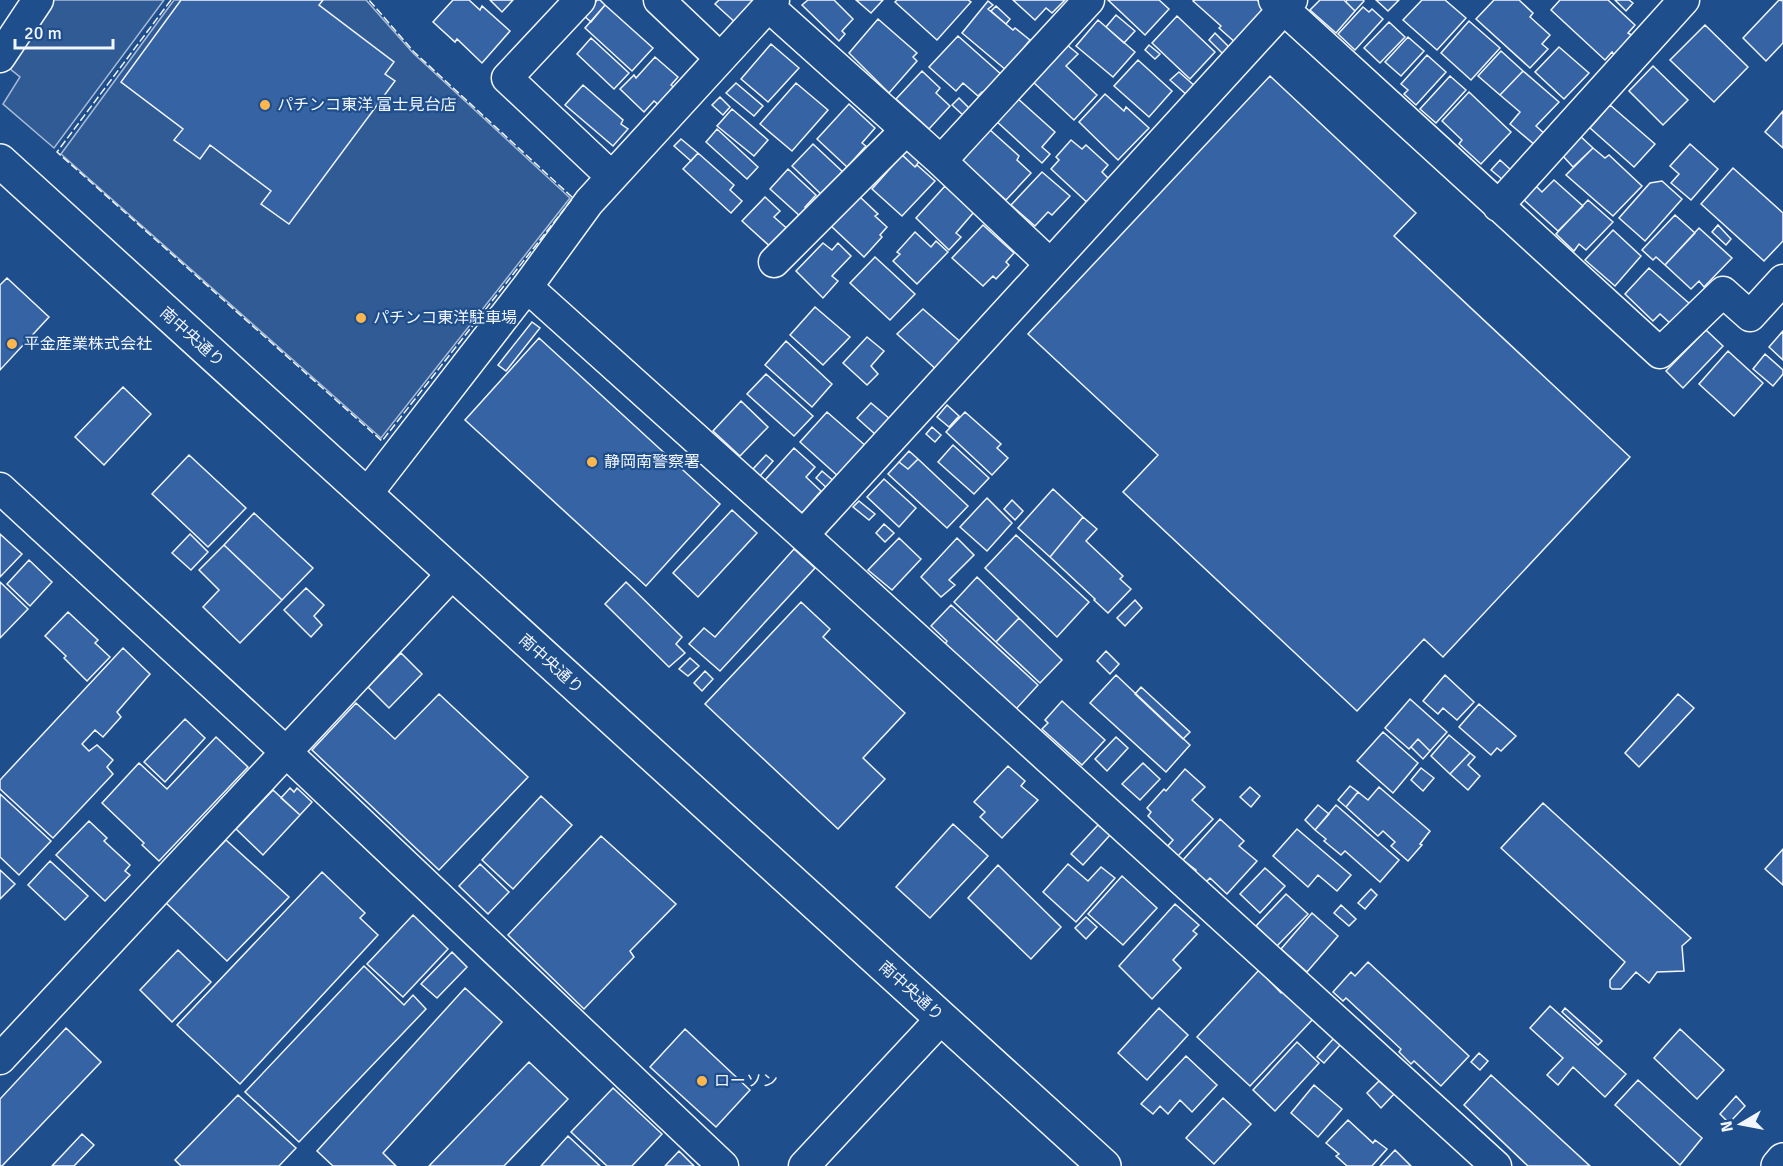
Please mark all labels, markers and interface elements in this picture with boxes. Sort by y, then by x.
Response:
scale bar [15,12,112,50]
text: 20 m [24,22,62,44]
place label: パチンコ東洋 富士見台店 [277,95,457,115]
marker: パチンコ東洋 富士見台店 [258,98,272,112]
street label: 南中央通り [156,303,228,371]
place label: パチンコ東洋駐車場 [373,308,517,328]
marker: パチンコ東洋駐車場 [354,311,368,325]
place label: 平金産業株式会社 [24,334,152,354]
marker: 平金産業株式会社 [5,337,19,351]
place label: 静岡南警察署 [604,452,700,472]
marker: 静岡南警察署 [585,455,599,469]
street label: 南中央通り [515,630,587,698]
street label: 南中央通り [875,957,947,1025]
place label: ローソン [714,1071,778,1091]
marker: ローソン [695,1074,709,1088]
north arrow [1711,1094,1771,1154]
text: N [1716,1119,1738,1134]

